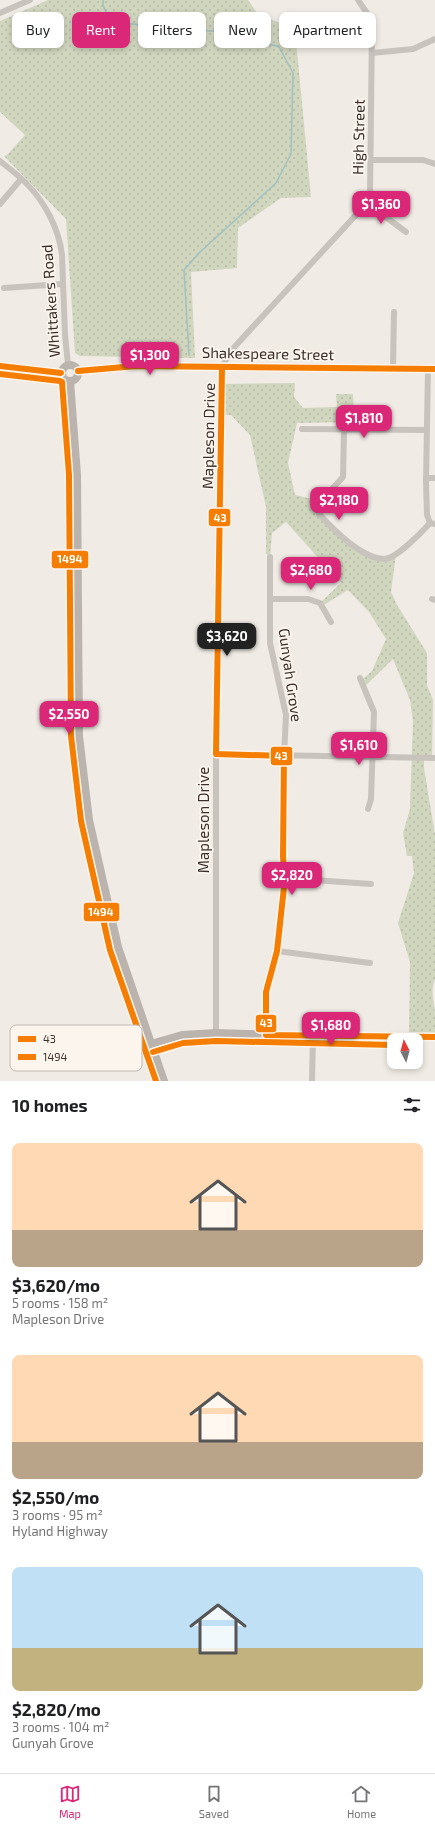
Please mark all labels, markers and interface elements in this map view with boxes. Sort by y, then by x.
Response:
chip: Buy [12,12,64,48]
chip: Rent [72,12,130,48]
chip: Filters [138,12,206,48]
chip: New [214,12,271,48]
chip: Apartment [279,12,376,48]
street label: High Street [348,99,368,175]
pin: $1,360 [348,191,414,225]
text: $1,360 [361,196,401,212]
street label: Whittakers Road [37,244,63,358]
pin: $1,300 [117,342,183,376]
street label: Shakespeare Street [202,343,335,363]
text: $1,300 [130,347,170,363]
street label: Mapleson Drive [198,383,218,489]
pin: $1,810 [331,405,397,439]
text: $1,810 [345,410,383,426]
pin: $2,180 [306,487,372,521]
text: $2,180 [319,492,359,508]
line badge: 43 [208,508,231,527]
text: 43 [213,511,227,524]
line badge: 1494 [51,550,89,569]
text: 1494 [57,552,83,565]
pin: $2,680 [278,557,344,591]
text: $2,680 [290,562,332,578]
pin: $3,620 [194,623,260,657]
street label: Gunyah Grove [276,627,306,723]
text: $3,620 [206,628,248,644]
pin: $2,550 [36,701,102,735]
text: $2,550 [49,706,89,722]
pin: $1,610 [326,732,392,766]
text: $1,610 [340,737,378,753]
line badge: 43 [270,746,293,766]
text: 43 [274,749,288,762]
street label: Mapleson Drive [194,767,212,873]
pin: $2,820 [259,862,325,896]
text: $2,820 [271,867,313,883]
line badge: 1494 [83,902,120,922]
text: 1494 [88,905,114,918]
pin: $1,680 [298,1012,364,1046]
line badge: 43 [255,1014,277,1033]
text: 43 [259,1016,273,1029]
text: $1,680 [311,1017,351,1033]
legend [10,1025,142,1071]
text: 43 [43,1032,56,1045]
north arrow [387,1033,423,1069]
map controls [387,1033,423,1069]
text: 1494 [43,1050,67,1063]
icon: filters [401,1094,423,1116]
text: 10 homes [12,1095,88,1115]
icon: home [182,1169,254,1241]
text: $3,620/mo [12,1275,100,1295]
text: 5 rooms · 158 m² [12,1295,108,1311]
text: Mapleson Drive [12,1311,104,1327]
icon: home [182,1381,254,1453]
text: $2,550/mo [12,1487,99,1507]
text: 3 rooms · 95 m² [12,1507,103,1523]
text: Hyland Highway [12,1523,108,1539]
icon: home [182,1593,254,1665]
text: $2,820/mo [12,1699,101,1719]
text: 3 rooms · 104 m² [12,1719,109,1735]
text: Gunyah Grove [12,1735,94,1751]
tab: Map [59,1783,81,1820]
tab: Saved [199,1783,229,1820]
tab: Home [347,1783,376,1820]

